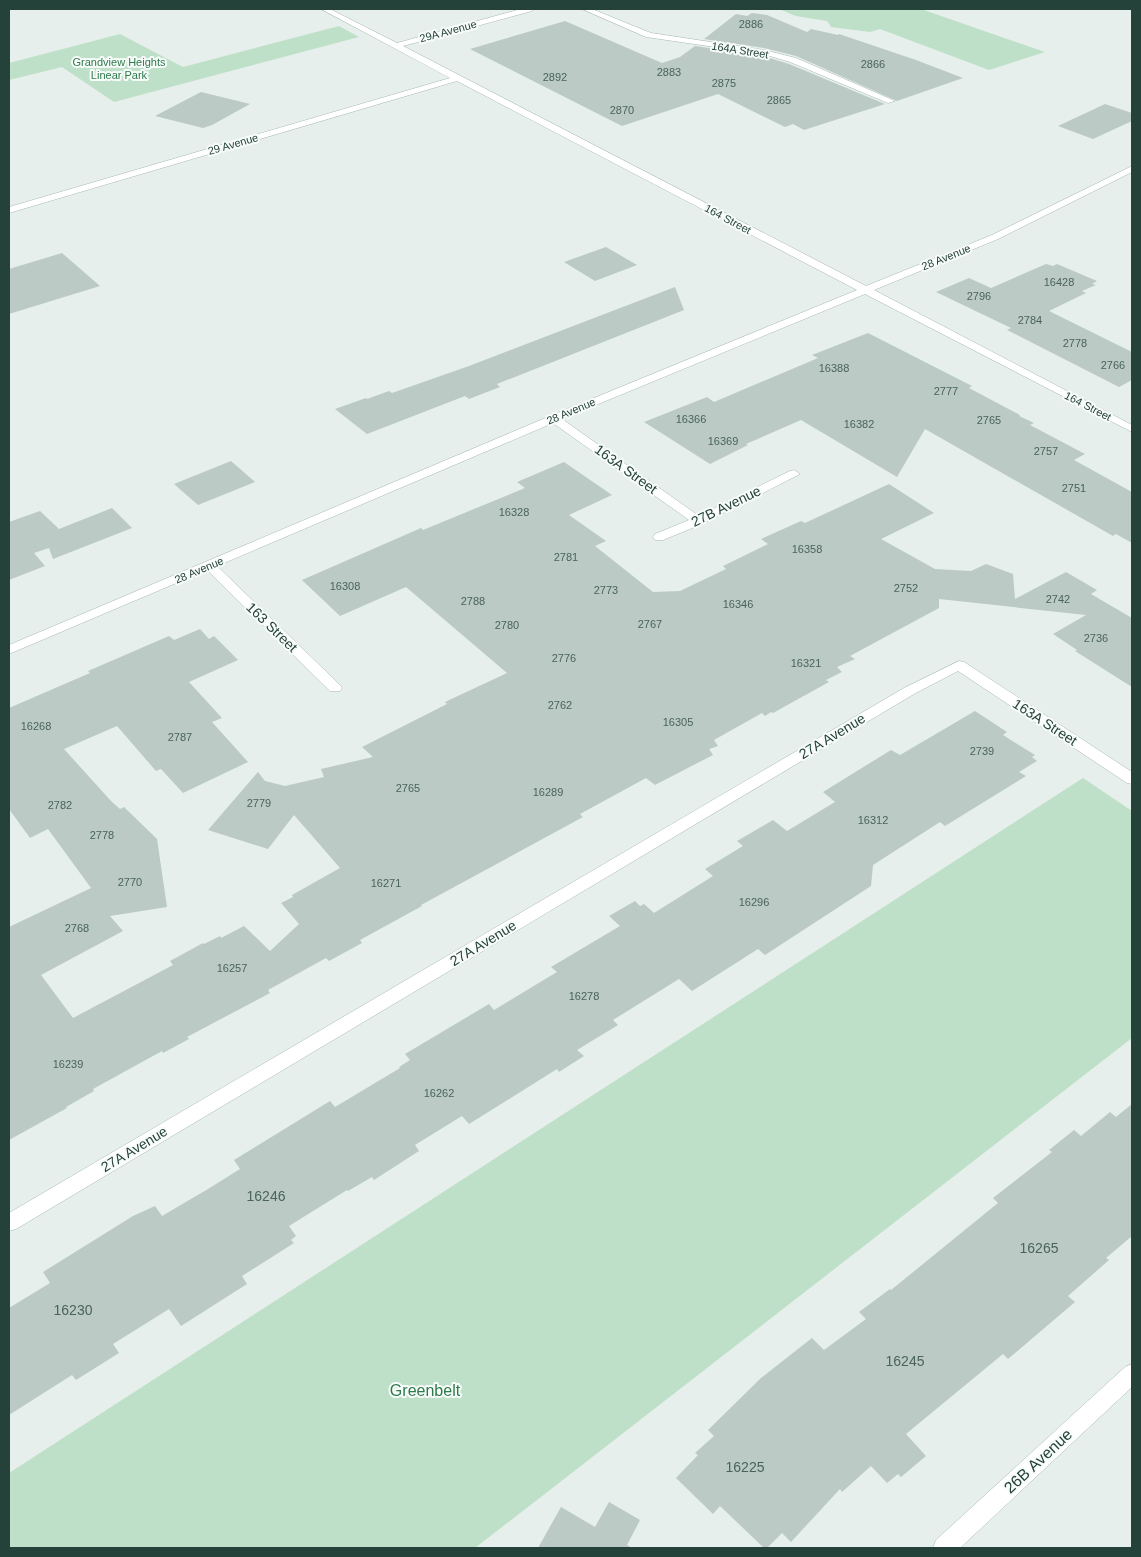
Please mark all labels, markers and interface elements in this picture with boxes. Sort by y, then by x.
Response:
street label: 29A Avenue [418,18,478,44]
house number: 2886 [739,18,763,30]
street label: 164A Street [711,40,769,60]
park label: Grandview Heights Linear Park [73,56,166,81]
house number: 2866 [861,58,885,70]
house number: 2883 [657,66,681,78]
house number: 2892 [543,71,567,83]
house number: 2875 [712,77,736,89]
house number: 2865 [767,94,791,106]
house number: 2870 [610,104,634,116]
street label: 29 Avenue [206,131,260,157]
street label: 164 Street [703,202,753,236]
street label: 28 Avenue [920,242,972,272]
house number: 16428 [1044,276,1074,288]
house number: 2796 [967,290,991,302]
house number: 2784 [1018,314,1042,326]
house number: 2778 [1063,337,1087,349]
house number: 2766 [1101,359,1125,371]
house number: 16388 [819,362,849,374]
house number: 2777 [934,385,958,397]
street label: 164 Street [1063,389,1113,423]
street label: 28 Avenue [545,395,597,427]
house number: 16366 [676,413,706,425]
house number: 2765 [977,414,1001,426]
house number: 16382 [844,418,874,430]
house number: 16369 [708,435,738,447]
street label: 163A Street [592,441,660,497]
house number: 2757 [1034,445,1058,457]
street label: 27B Avenue [689,482,764,530]
house number: 2751 [1062,482,1086,494]
house number: 16328 [499,506,529,518]
house number: 16358 [792,543,822,555]
house number: 2781 [554,551,578,563]
street label: 28 Avenue [173,554,225,586]
house number: 16308 [330,580,360,592]
house number: 2752 [894,582,918,594]
house number: 2773 [594,584,618,596]
house number: 2742 [1046,593,1070,605]
house number: 2788 [461,595,485,607]
house number: 16346 [723,598,753,610]
street label: 163 Street [243,599,301,655]
house number: 2767 [638,618,662,630]
house number: 2780 [495,619,519,631]
house number: 2736 [1084,632,1108,644]
house number: 2776 [552,652,576,664]
house number: 16321 [791,657,821,669]
street label: 163A Street [1010,695,1080,749]
house number: 2762 [548,699,572,711]
street label: 27A Avenue [796,710,868,762]
house number: 16305 [663,716,693,728]
house number: 16268 [21,720,51,732]
house number: 2787 [168,731,192,743]
house number: 2739 [970,745,994,757]
house number: 2765 [396,782,420,794]
house number: 16289 [533,786,563,798]
house number: 2779 [247,797,271,809]
house number: 2782 [48,799,72,811]
house number: 16312 [858,814,888,826]
house number: 2778 [90,829,114,841]
house number: 2770 [118,876,142,888]
house number: 16271 [371,877,401,889]
house number: 16296 [739,896,769,908]
street label: 27A Avenue [447,917,519,969]
house number: 2768 [65,922,89,934]
house number: 16257 [217,962,247,974]
house number: 16278 [569,990,599,1002]
house number: 16239 [53,1058,83,1070]
house number: 16262 [424,1087,454,1099]
street label: 27A Avenue [98,1123,170,1175]
house number: 16246 [247,1188,286,1204]
house number: 16265 [1020,1240,1059,1256]
house number: 16230 [54,1302,93,1318]
house number: 16245 [886,1353,925,1369]
park label: Greenbelt [390,1382,461,1399]
street label: 26B Avenue [1001,1425,1075,1497]
house number: 16225 [726,1459,765,1475]

